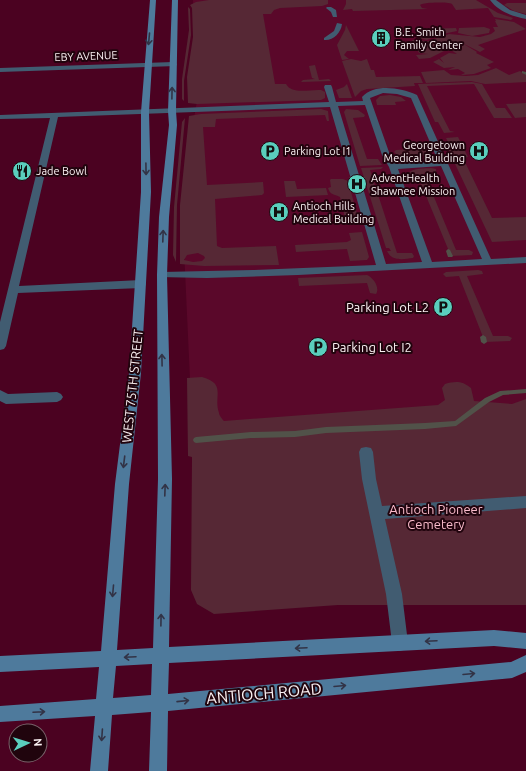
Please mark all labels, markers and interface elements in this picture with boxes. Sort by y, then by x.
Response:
place label: B.E. Smith Family Center [395,26,463,51]
building icon: B.E. Smith Family Center [370,27,392,49]
one-way arrow [146,32,153,45]
street label: EBY AVENUE [54,49,118,63]
one-way arrow [168,87,176,100]
place label: Georgetown Medical Building [384,139,465,164]
parking icon: Parking Lot I1 [259,140,281,162]
hospital icon: Georgetown Medical Building [468,140,490,162]
place label: Parking Lot I1 [284,145,352,157]
restaurant icon: Jade Bowl [11,160,33,182]
one-way arrow [142,162,149,175]
place label: Jade Bowl [36,165,87,177]
place label: AdventHealth Shawnee Mission [371,172,455,197]
hospital icon: AdventHealth Shawnee Mission [346,173,368,195]
place label: Antioch Hills Medical Building [293,200,374,225]
hospital icon: Antioch Hills Medical Building [268,201,290,223]
one-way arrow [159,230,167,243]
parking icon: Parking Lot L2 [432,296,454,318]
place label: Parking Lot L2 [346,300,429,314]
street label: WEST 75TH STREET [119,328,145,444]
parking icon: Parking Lot I2 [307,336,329,358]
place label: Parking Lot I2 [332,340,412,354]
one-way arrow [159,354,166,367]
one-way arrow [121,455,128,468]
one-way arrow [161,484,169,497]
park label: Antioch Pioneer Cemetery [389,502,483,531]
one-way arrow [109,584,117,597]
one-way arrow [157,614,165,627]
one-way arrow [425,637,438,645]
one-way arrow [295,644,308,651]
one-way arrow [124,653,137,660]
one-way arrow [462,670,475,678]
street label: ANTIOCH ROAD [206,679,322,707]
one-way arrow [333,683,346,690]
one-way arrow [176,698,189,705]
one-way arrow [32,708,45,715]
north arrow [8,723,48,763]
one-way arrow [98,728,105,741]
text: N [32,738,44,747]

